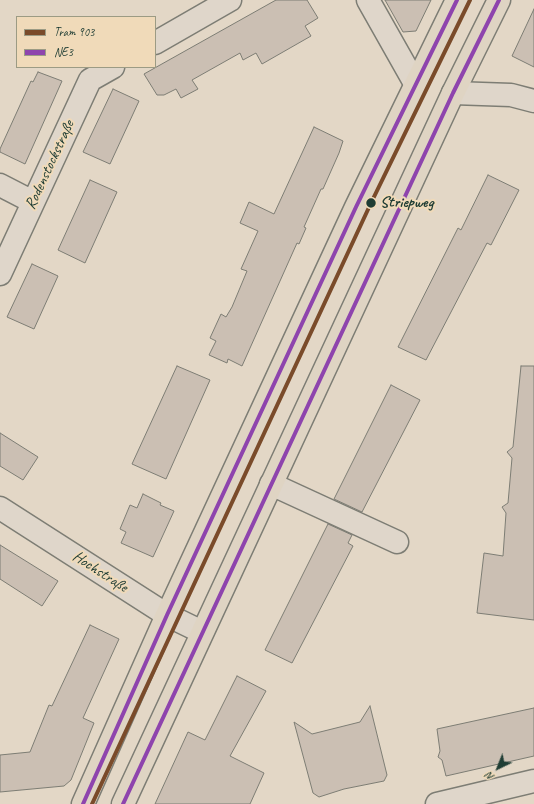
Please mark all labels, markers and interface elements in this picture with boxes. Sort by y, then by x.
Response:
legend [16,16,156,68]
text: Tram 903 [54,24,95,40]
text: NE3 [54,44,73,60]
street label: Rodenstockstraße [21,118,79,212]
place label: Striepweg [380,193,433,213]
marker: Striepweg [364,196,378,210]
street label: Hochstraße [69,547,131,597]
north arrow [478,748,518,788]
text: N [483,769,497,784]

